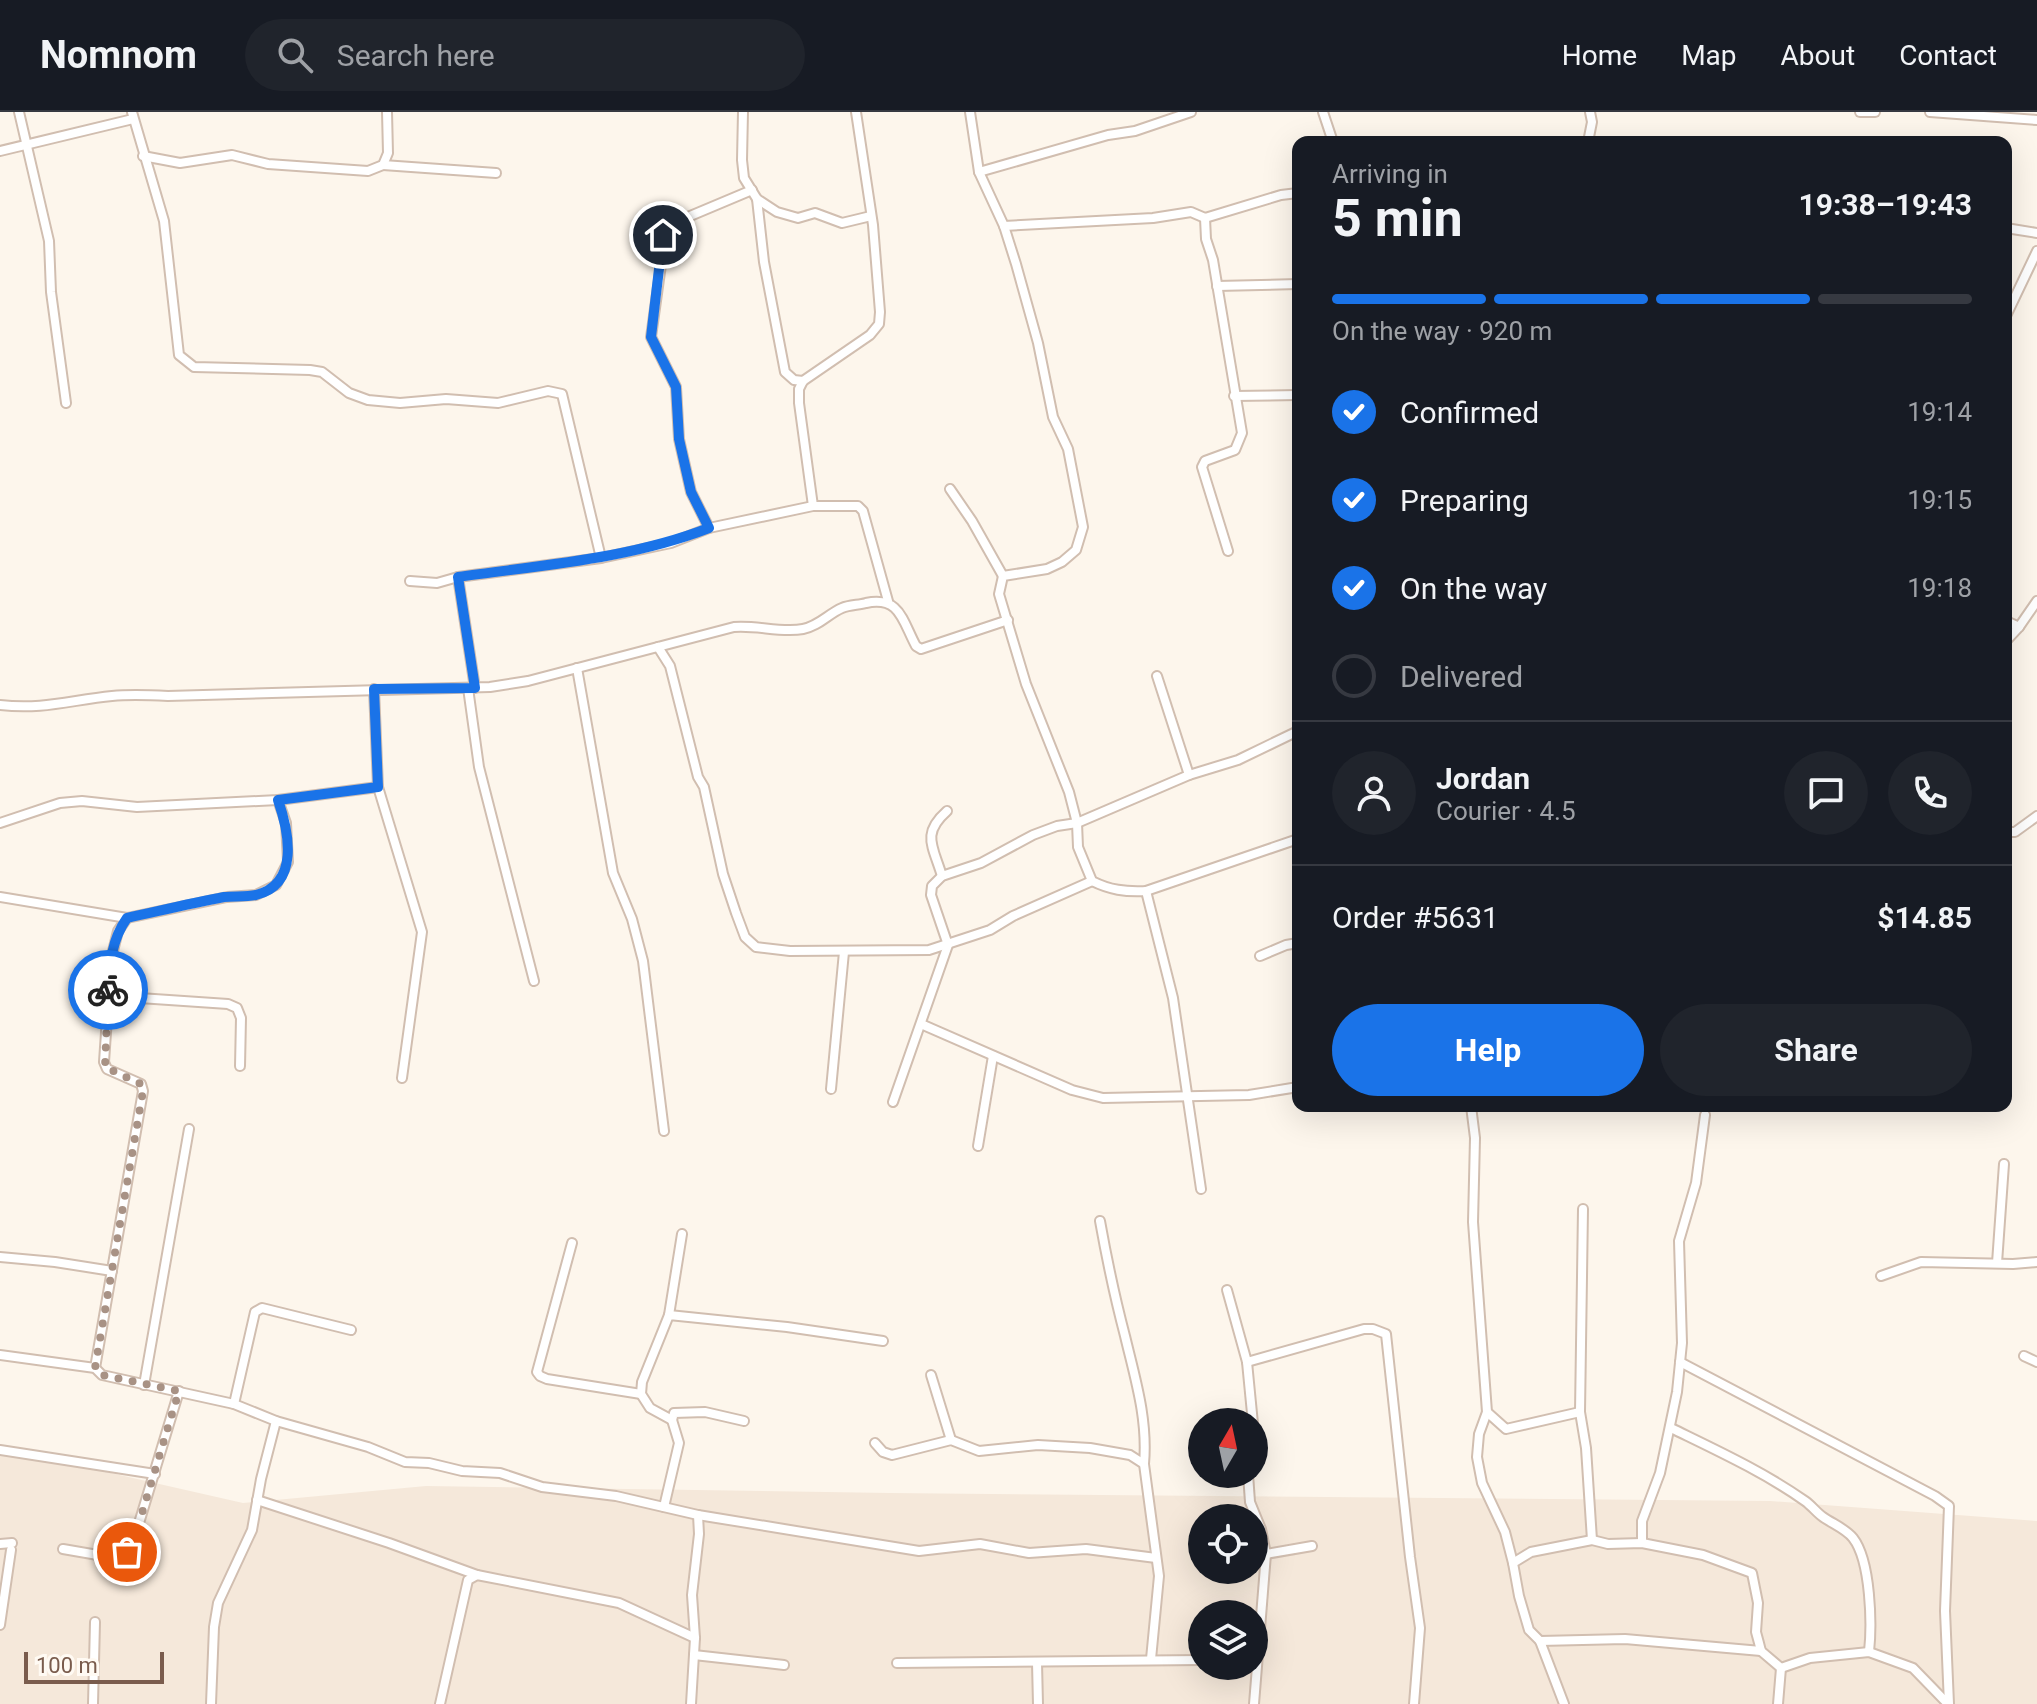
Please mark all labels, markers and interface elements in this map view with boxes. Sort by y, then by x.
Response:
search box [245,19,805,91]
text: Nomnom [40,33,197,77]
icon: search [273,33,317,77]
text: Search here [337,38,495,73]
text: Home [1562,39,1637,72]
text: Map [1681,39,1737,72]
text: About [1781,39,1855,72]
text: Contact [1899,39,1997,72]
text: Arriving in [1332,159,1448,189]
text: 19:38–19:43 [1798,187,1972,222]
text: 5 min [1332,188,1463,249]
pin [629,201,697,269]
icon: home [641,213,685,257]
text: On the way · 920 m [1332,316,1552,346]
icon: check [1332,390,1376,434]
text: Confirmed [1400,395,1539,430]
text: 19:14 [1907,397,1972,427]
icon: check [1332,478,1376,522]
text: Preparing [1400,483,1529,518]
text: 19:15 [1907,485,1972,515]
icon: check [1332,566,1376,610]
text: On the way [1400,571,1547,606]
text: 19:18 [1907,573,1972,603]
text: Delivered [1400,659,1523,694]
button: person [1332,751,1416,835]
button: chat [1784,751,1868,835]
button: phone [1888,751,1972,835]
text: Jordan [1436,761,1530,796]
text: Courier · 4.5 [1436,796,1576,826]
text: Order #5631 [1332,900,1499,935]
text: $14.85 [1877,900,1972,935]
courier [68,950,148,1030]
icon: bike [86,968,130,1012]
button: Help [1332,1004,1644,1096]
button: Share [1660,1004,1972,1096]
north arrow [1188,1408,1268,1488]
map controls [1188,1408,1268,1680]
button: locate [1188,1504,1268,1584]
pin [93,1518,161,1586]
icon: bag [105,1530,149,1574]
button: layers [1188,1600,1268,1680]
scale bar [24,1648,164,1684]
text: 100 m [36,1653,98,1678]

